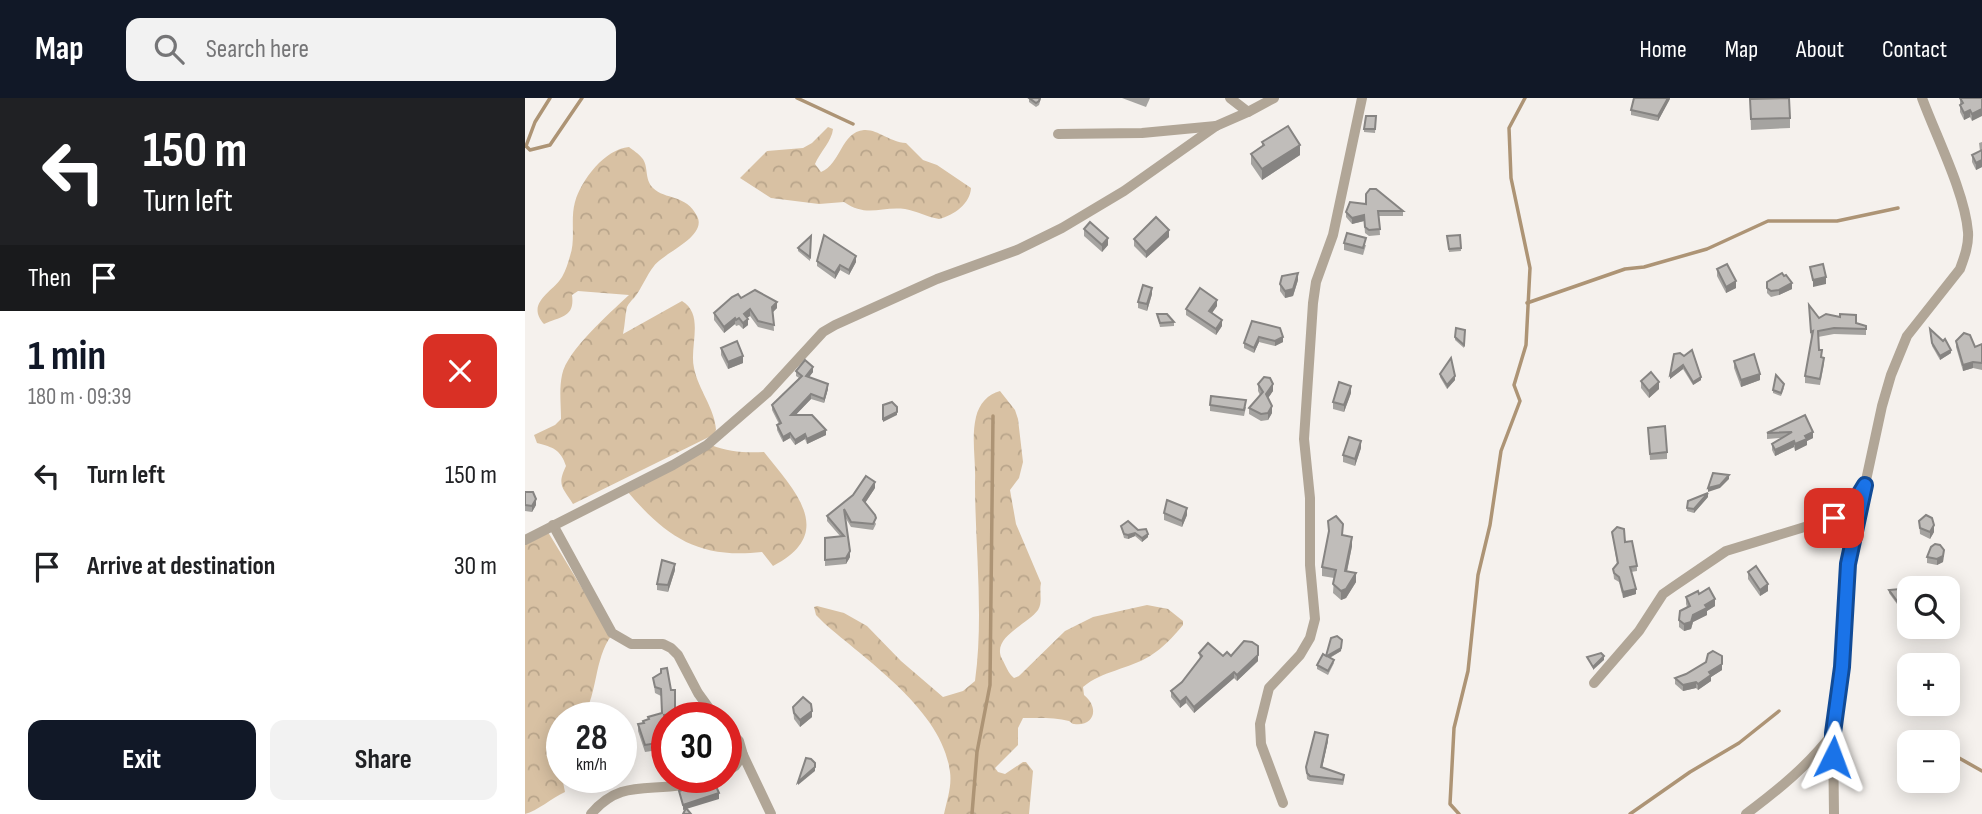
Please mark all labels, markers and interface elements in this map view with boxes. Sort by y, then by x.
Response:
search box [126,18,616,81]
text: Map [35,29,84,69]
icon: search [150,30,188,68]
text: Search here [206,34,309,65]
text: Home [1639,35,1687,64]
text: Map [1725,35,1758,64]
text: About [1796,35,1844,64]
text: Contact [1882,35,1947,64]
text: 150 m [143,122,247,181]
icon: left [28,126,119,217]
text: Turn left [143,182,233,221]
icon: arrive [85,259,123,297]
text: Then [28,263,71,294]
text: 1 min [28,331,106,382]
button: close [423,334,497,408]
text: 180 m · 09:39 [28,383,131,411]
icon: left [28,457,66,495]
text: Turn left [87,460,165,491]
text: 150 m [445,460,497,491]
pin [1804,488,1864,548]
icon: arrive [1815,499,1853,537]
icon: arrive [28,548,66,586]
text: Arrive at destination [87,551,275,582]
text: 30 m [454,551,497,582]
map controls [1897,576,1960,793]
button: search [1897,576,1960,639]
button: + [1897,653,1960,716]
speed limit sign: 30 [651,702,742,793]
text: 28 [576,717,607,760]
button: Exit [28,720,256,800]
button: Share [270,720,497,800]
position arrow [1796,720,1870,794]
button: − [1897,730,1960,793]
text: km/h [576,754,607,775]

